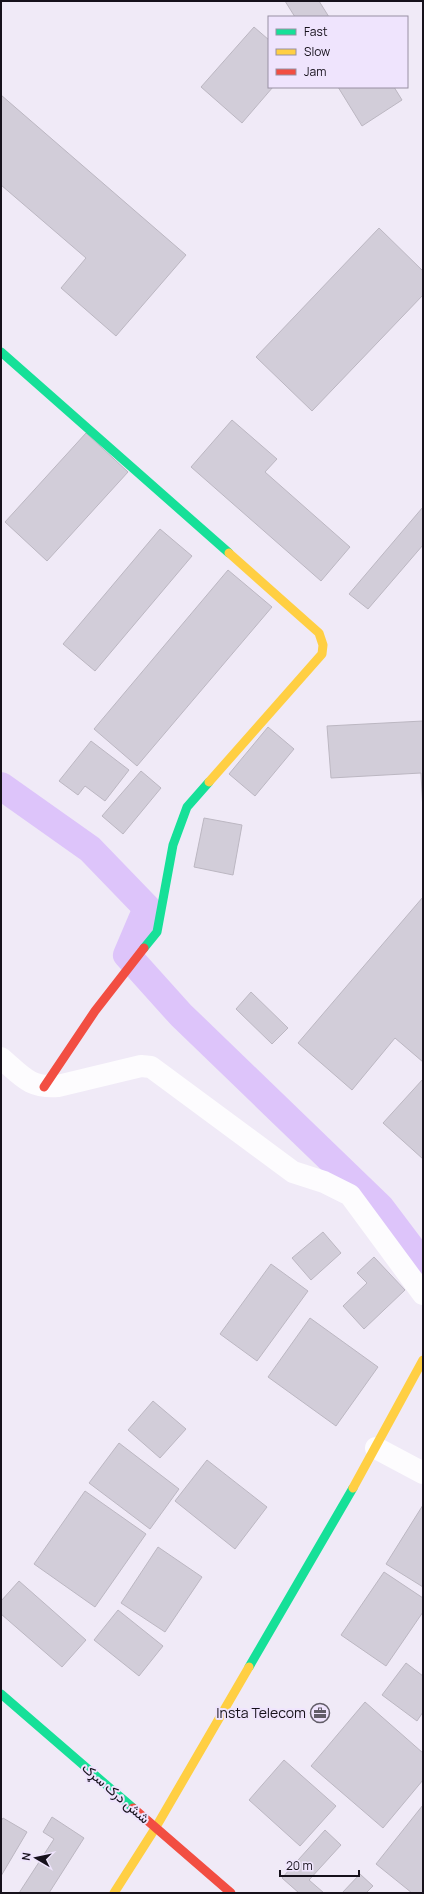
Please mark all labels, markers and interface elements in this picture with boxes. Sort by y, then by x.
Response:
legend [268,16,408,88]
text: Fast [304,23,328,40]
text: Slow [304,43,330,60]
text: Jam [304,63,326,80]
office icon: Insta Telecom [309,1702,331,1724]
place label: Insta Telecom [216,1703,306,1722]
street label: شش درک سړک [78,1758,154,1828]
north arrow [16,1838,56,1878]
text: N [18,1851,34,1861]
scale bar [280,1852,359,1878]
text: 20 m [286,1857,313,1874]

